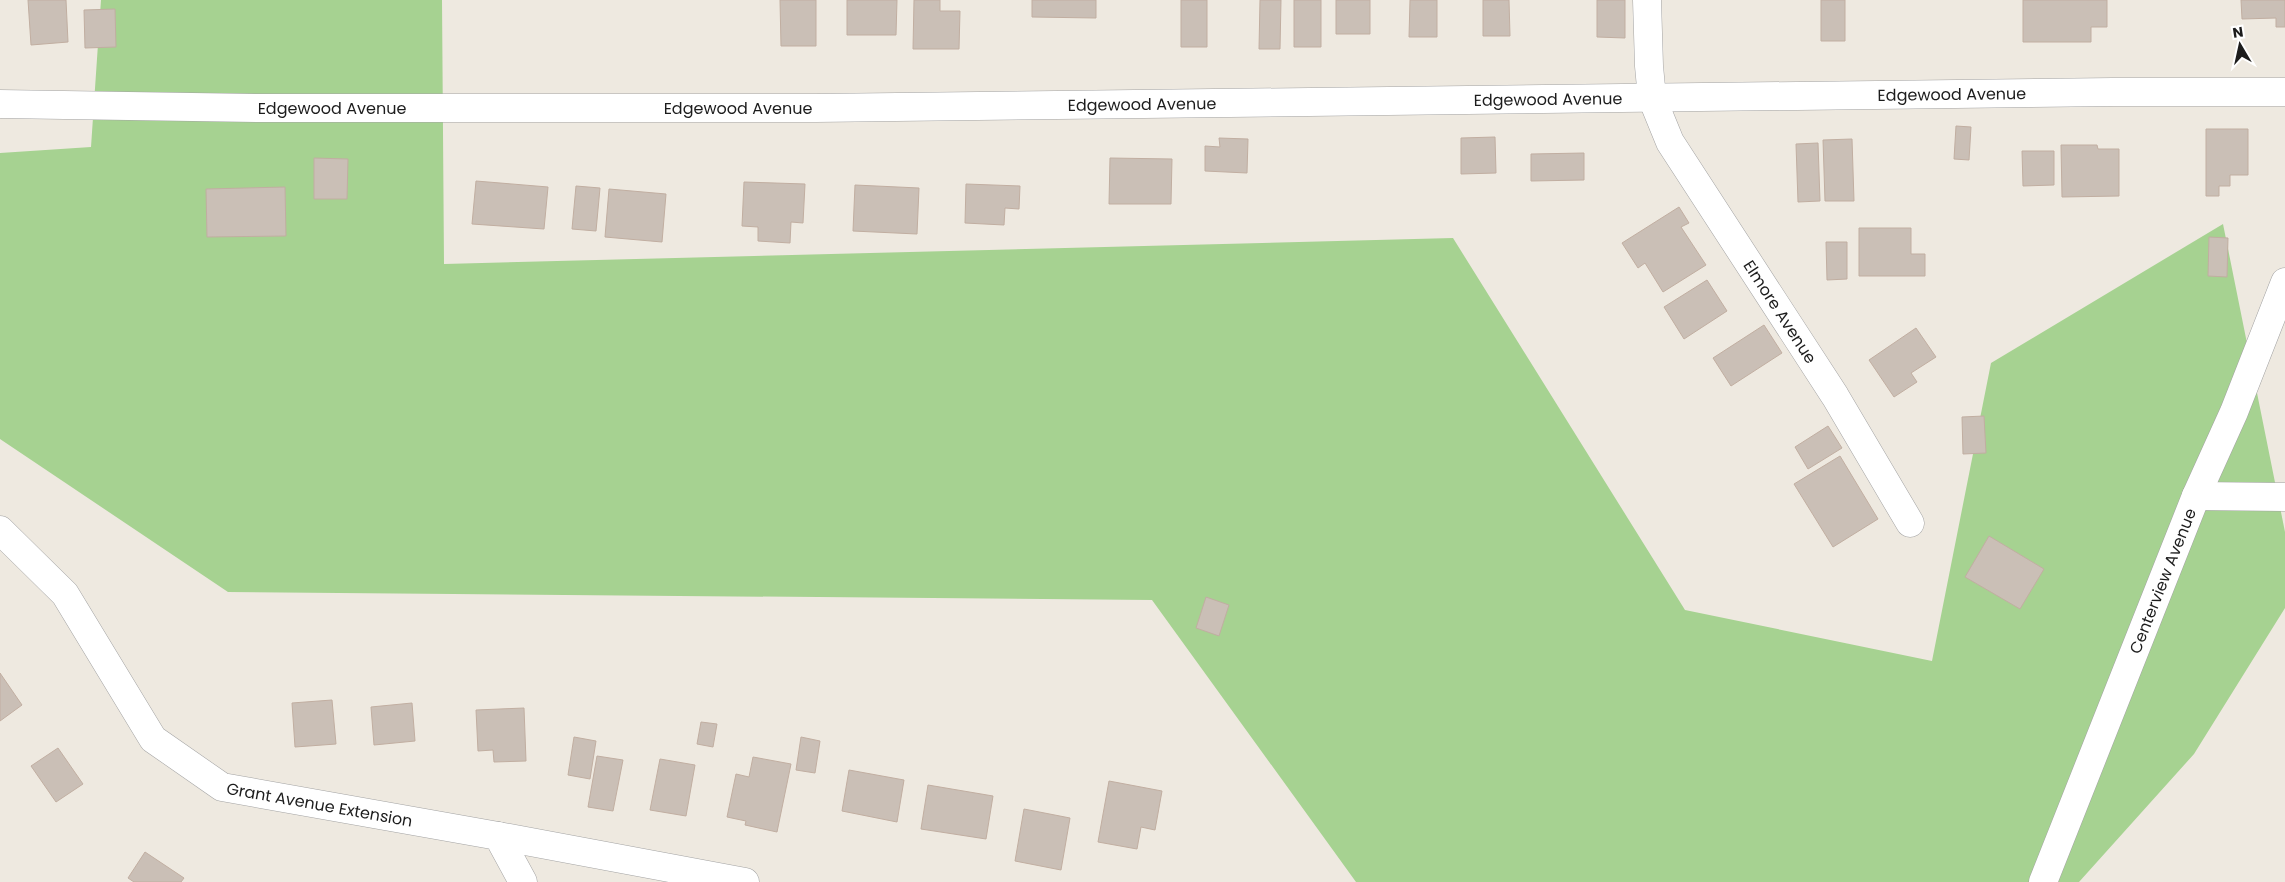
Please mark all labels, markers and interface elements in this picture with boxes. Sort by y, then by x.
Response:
north arrow [2215,20,2265,70]
text: N [2231,21,2245,43]
street label: Edgewood Avenue [1877,82,2026,106]
street label: Edgewood Avenue [1473,87,1622,111]
street label: Edgewood Avenue [1067,92,1216,116]
street label: Edgewood Avenue [258,97,406,120]
street label: Edgewood Avenue [664,97,812,120]
street label: Elmore Avenue [1738,255,1822,368]
street label: Centerview Avenue [2123,505,2202,657]
street label: Grant Avenue Extension [225,777,414,832]

